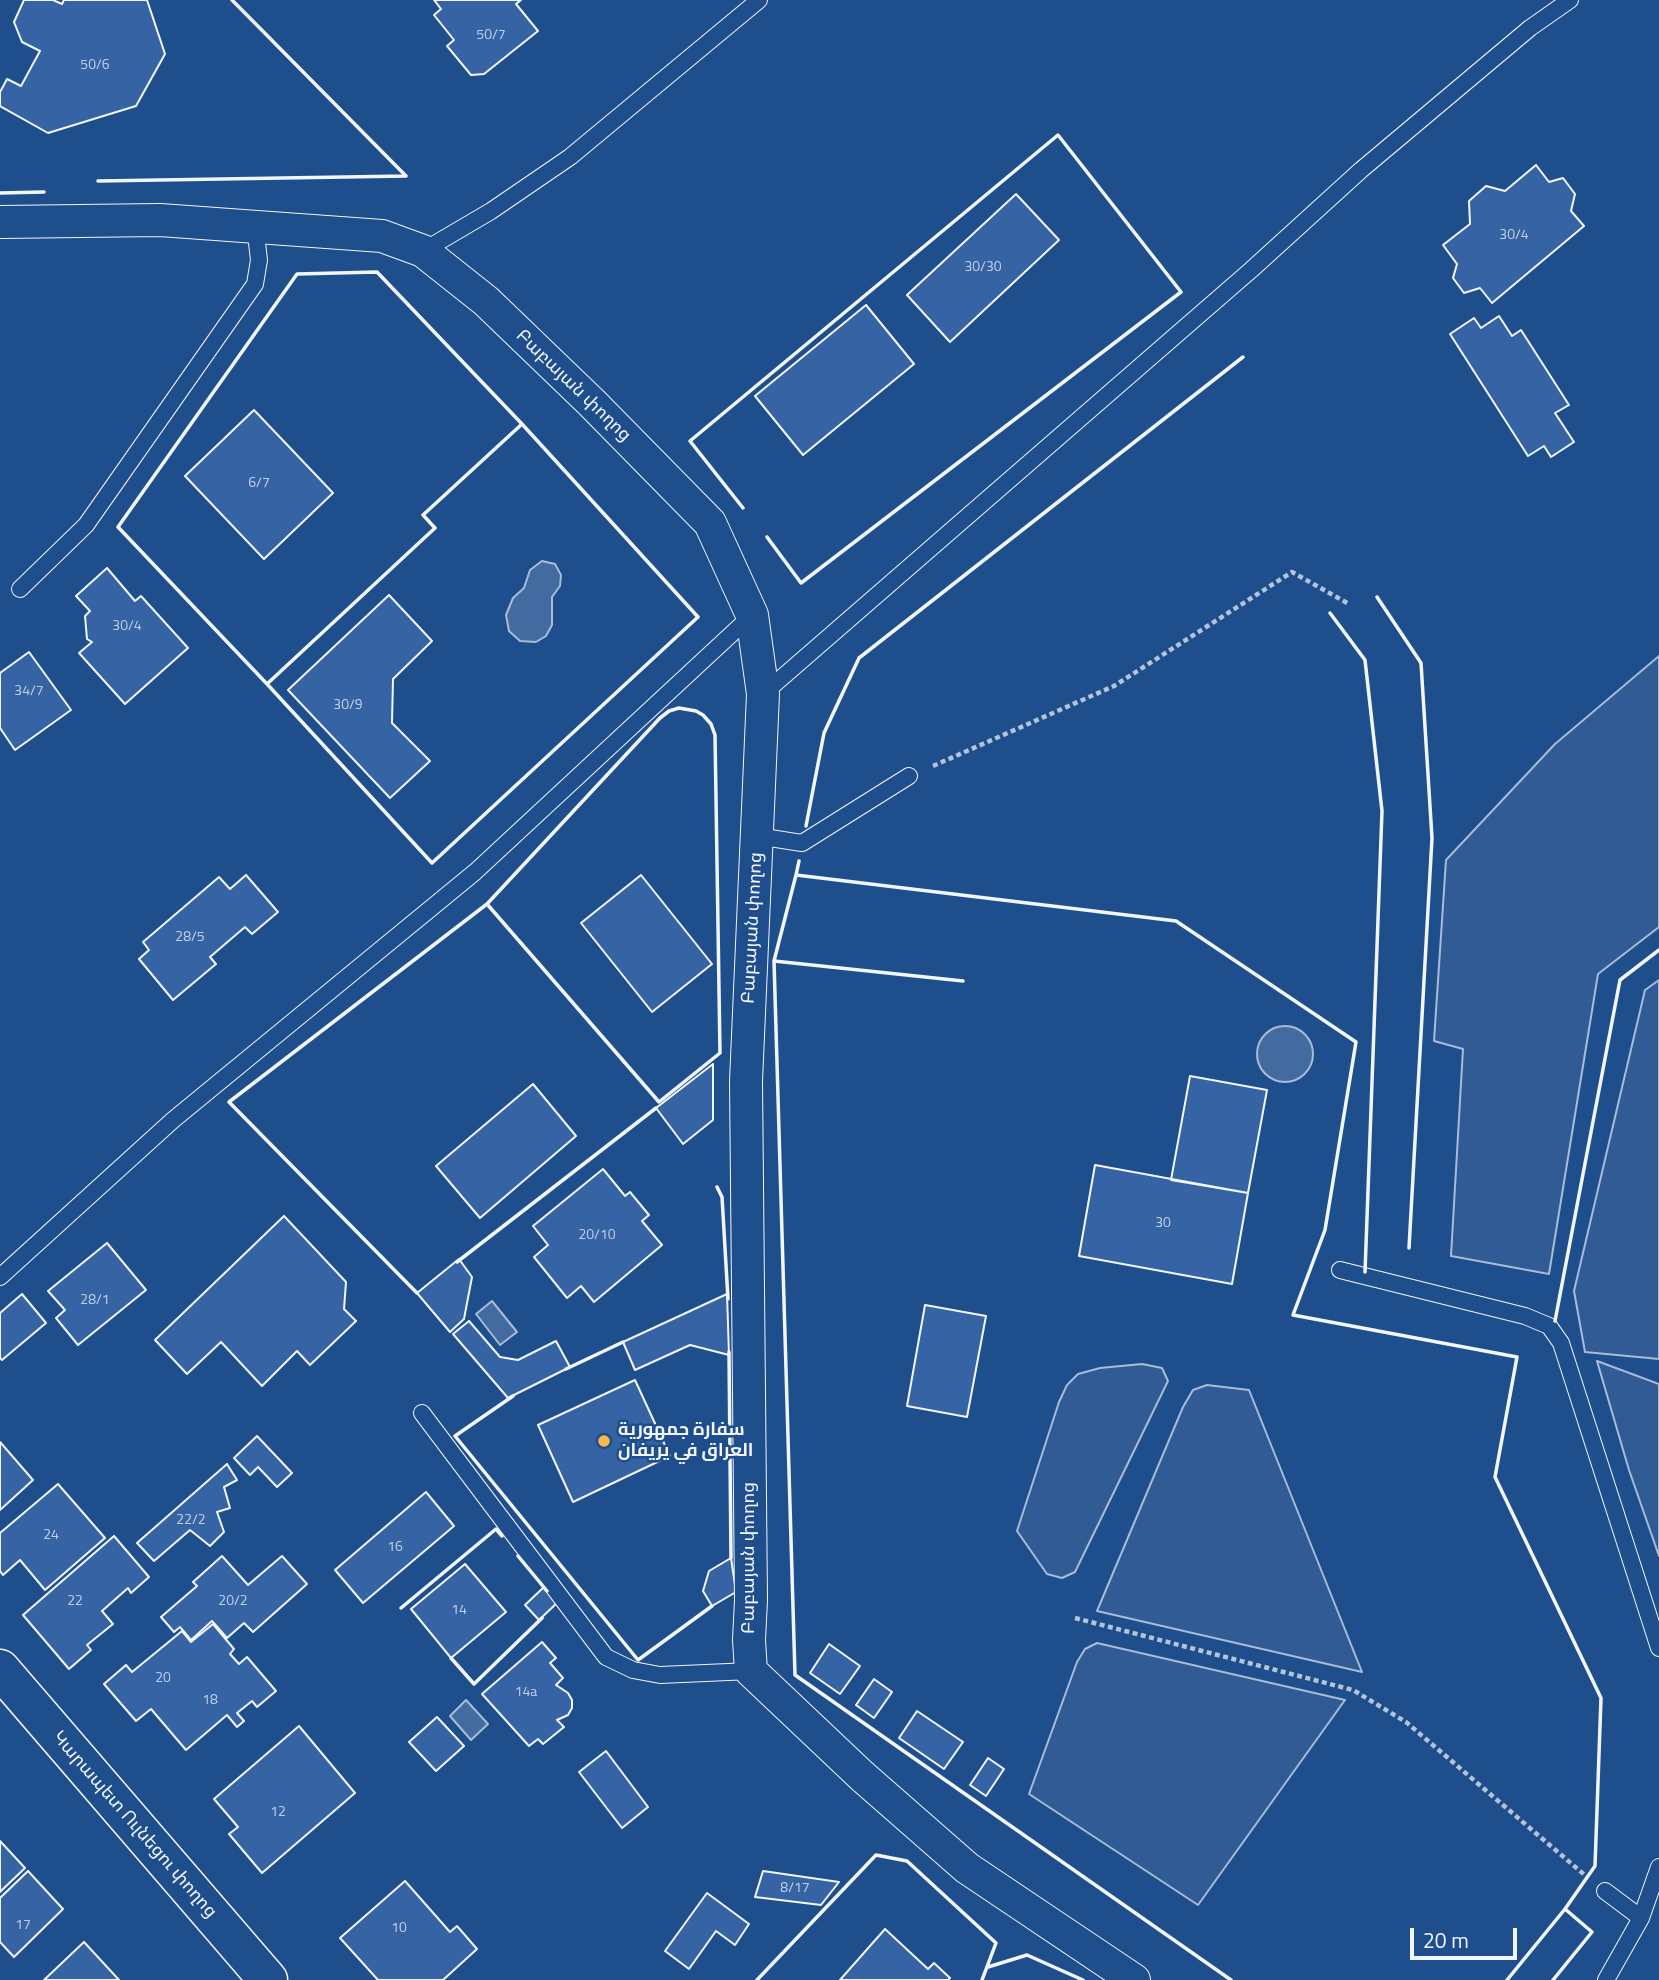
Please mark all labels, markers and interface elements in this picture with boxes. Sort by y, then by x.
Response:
house number: 50/7 [476,28,506,44]
house number: 50/6 [80,58,110,74]
house number: 30/4 [1499,228,1529,244]
house number: 30/30 [964,260,1002,276]
street label: Բաբայան փողոց [511,325,635,447]
house number: 6/7 [248,476,270,492]
house number: 30/4 [112,619,142,635]
house number: 34/7 [14,684,44,700]
house number: 30/9 [333,698,363,714]
street label: Բաբայան փողոց [738,852,768,1004]
house number: 28/5 [175,930,205,946]
house number: 30 [1155,1216,1171,1232]
house number: 20/10 [578,1228,616,1244]
house number: 28/1 [80,1293,110,1309]
place label: سفارة جمهورية العراق في يريفان [618,1420,753,1462]
marker: سفارة جمهورية العراق في يريفان [596,1433,612,1449]
street label: Բաբայան փողոց [739,1482,761,1634]
house number: 22/2 [176,1513,206,1529]
house number: 24 [43,1528,59,1544]
house number: 16 [387,1540,403,1556]
house number: 22 [67,1594,83,1610]
house number: 20/2 [218,1594,248,1610]
house number: 14 [451,1603,467,1619]
house number: 20 [155,1671,171,1687]
house number: 14a [515,1685,537,1701]
house number: 18 [202,1693,218,1709]
street label: Կարապետ Ուլնեցու փողոց [47,1727,221,1923]
house number: 12 [270,1805,286,1821]
house number: 8/17 [780,1881,810,1897]
scale bar [1414,1913,1521,1957]
house number: 17 [15,1918,31,1934]
house number: 10 [391,1921,407,1937]
text: 20 m [1423,1924,1469,1956]

